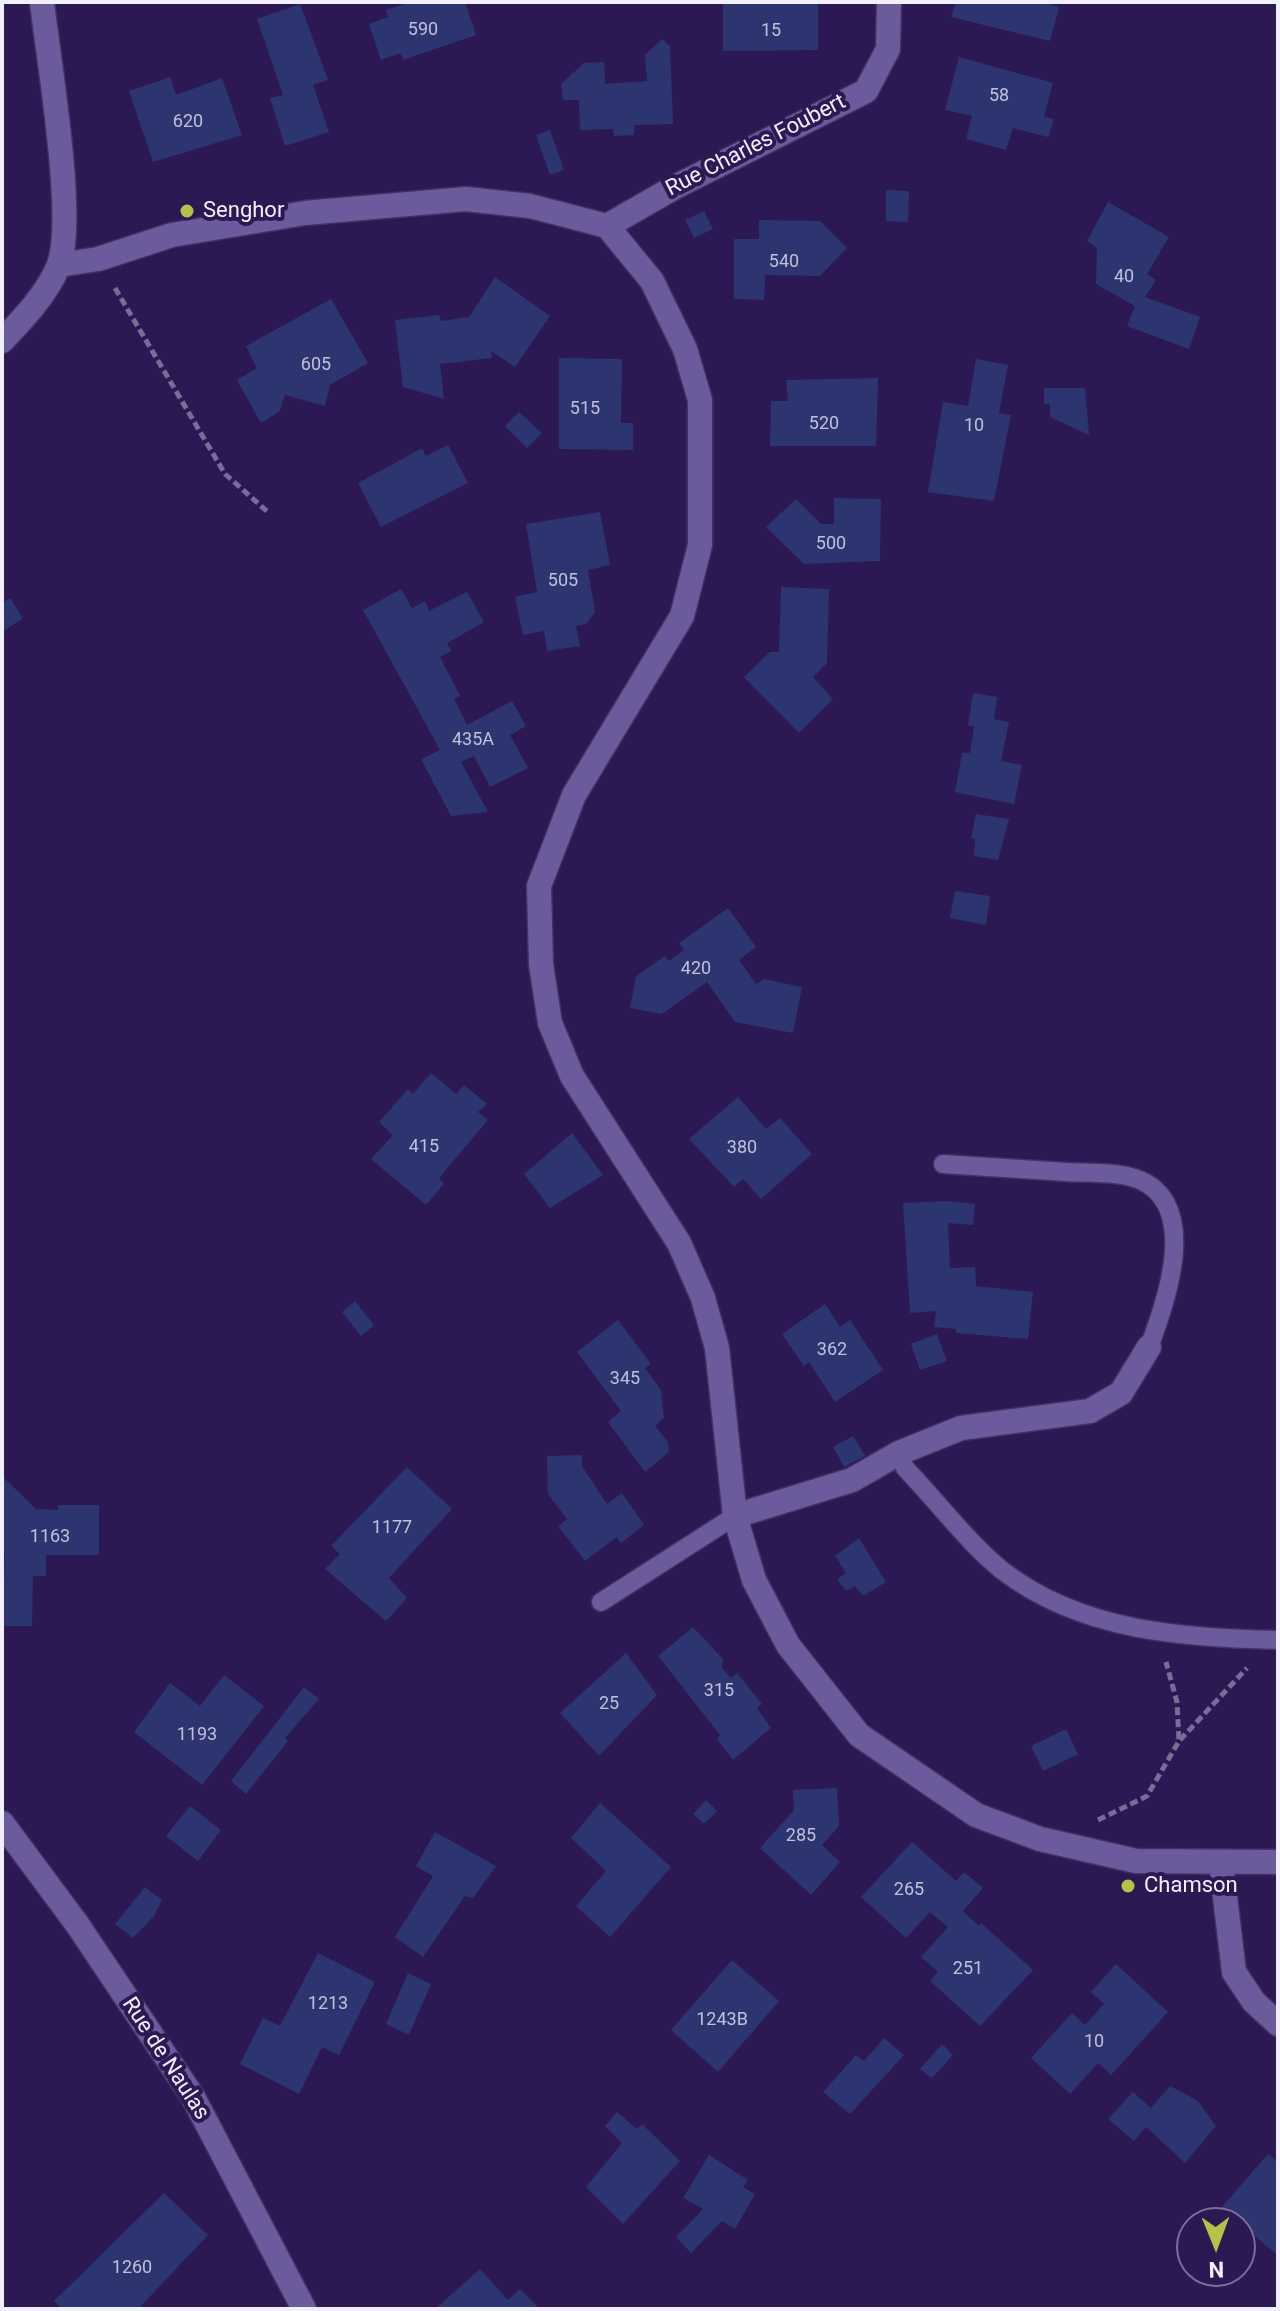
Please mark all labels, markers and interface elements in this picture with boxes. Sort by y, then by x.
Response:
house number: 590 [408,19,438,41]
house number: 15 [761,20,781,42]
house number: 58 [989,85,1009,107]
street label: Rue Charles Foubert [662,89,850,203]
house number: 620 [173,111,203,133]
place label: Senghor [203,198,284,224]
marker: Senghor [178,202,196,220]
house number: 540 [769,251,799,273]
house number: 40 [1114,266,1134,288]
house number: 605 [301,354,331,376]
house number: 515 [570,398,600,420]
house number: 520 [809,413,839,435]
house number: 10 [964,415,984,437]
house number: 500 [816,533,846,555]
house number: 505 [548,570,578,592]
house number: 435A [452,729,494,751]
house number: 420 [681,958,711,980]
house number: 415 [409,1136,439,1158]
house number: 380 [727,1137,757,1159]
house number: 362 [817,1339,847,1361]
house number: 345 [610,1368,640,1390]
house number: 1177 [372,1517,412,1539]
house number: 1163 [30,1526,70,1548]
house number: 315 [704,1680,734,1702]
house number: 25 [599,1693,619,1715]
house number: 1193 [177,1724,217,1746]
house number: 285 [786,1825,816,1847]
place label: Chamson [1144,1873,1238,1899]
marker: Chamson [1119,1877,1137,1895]
house number: 265 [894,1879,924,1901]
house number: 251 [953,1958,983,1980]
street label: Rue de Naulas [116,1993,214,2125]
house number: 1213 [308,1993,348,2015]
house number: 1243B [696,2009,748,2031]
house number: 10 [1084,2031,1104,2053]
north arrow [1176,2207,1256,2287]
house number: 1260 [112,2257,152,2279]
text: N [1208,2257,1224,2282]

